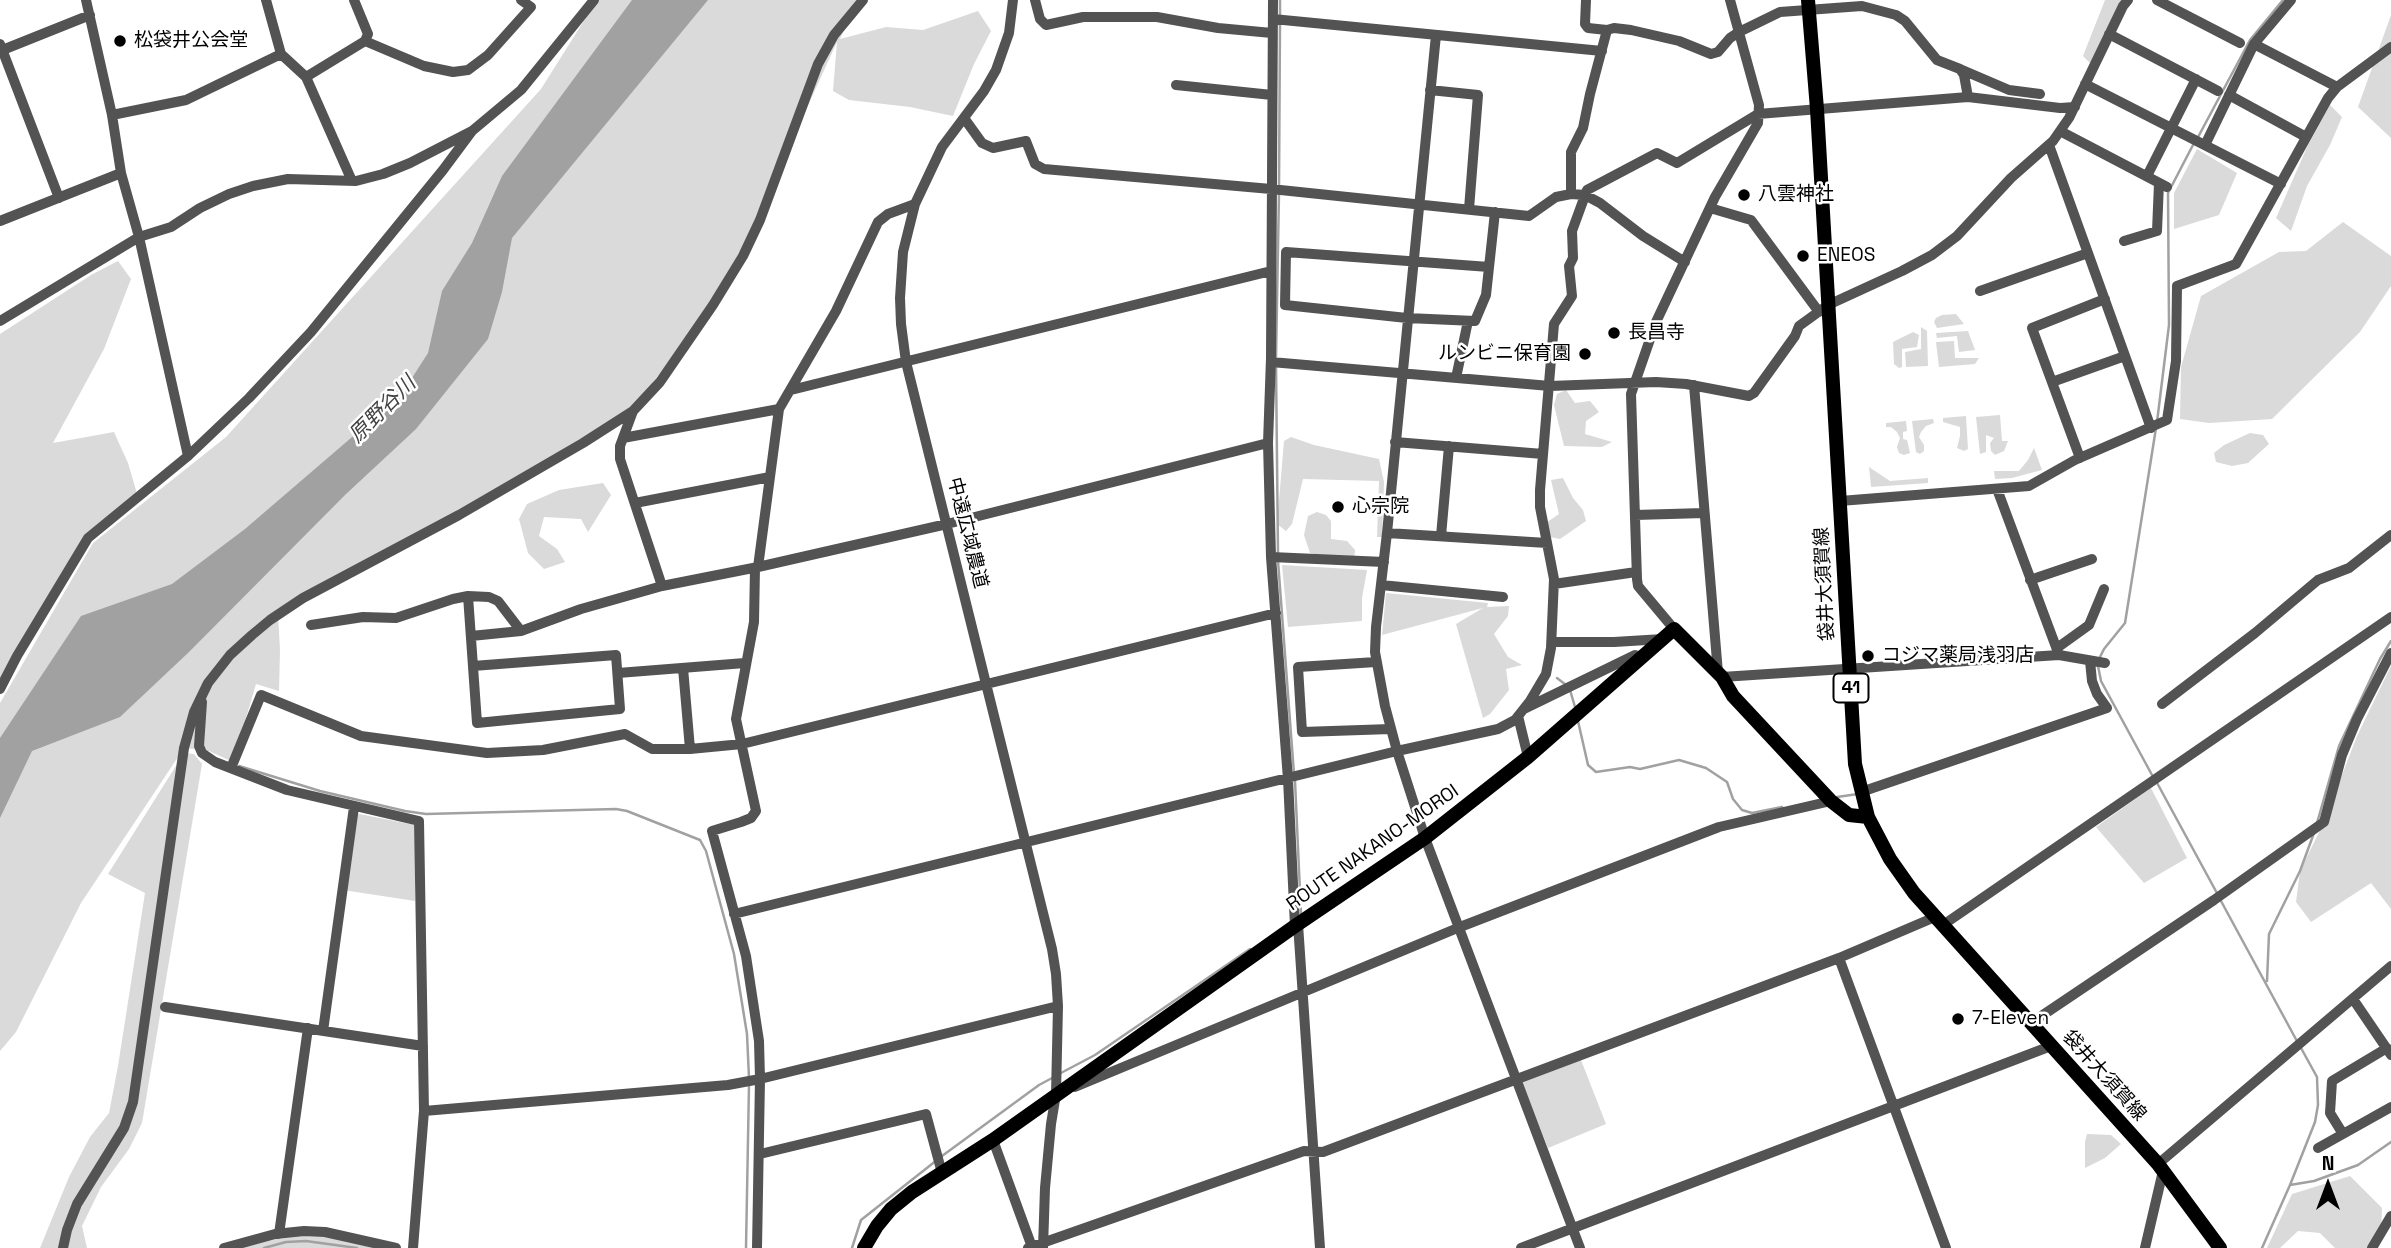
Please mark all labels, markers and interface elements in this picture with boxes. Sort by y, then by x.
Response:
place label: 松袋井公会堂 [134,30,248,52]
marker: 松袋井公会堂 [112,33,128,49]
place label: 八雲神社 [1758,184,1834,206]
marker: 八雲神社 [1736,187,1752,203]
place label: ENEOS [1817,245,1875,267]
marker: ENEOS [1795,248,1811,264]
place label: 長昌寺 [1628,322,1685,344]
marker: 長昌寺 [1606,325,1622,341]
place label: ルンビニ保育園 [1438,343,1571,365]
marker: ルンビニ保育園 [1577,346,1593,362]
water label: 原野谷川 [344,371,422,449]
street label: 中遠広域農道 [942,475,992,591]
place label: 心宗院 [1352,496,1409,518]
marker: 心宗院 [1330,499,1346,515]
street label: 袋井大須賀線 [1811,526,1839,642]
place label: コジマ薬局浅羽店 [1882,645,2034,667]
marker: コジマ薬局浅羽店 [1860,648,1876,664]
road number: 41 [1834,674,1868,702]
street label: ROUTE NAKANO-MOROI [1283,780,1463,916]
place label: 7-Eleven [1972,1008,2049,1030]
marker: 7-Eleven [1950,1011,1966,1027]
street label: 袋井大須賀線 [2057,1026,2151,1126]
north arrow [2293,1150,2363,1220]
text: N [2322,1151,2334,1176]

